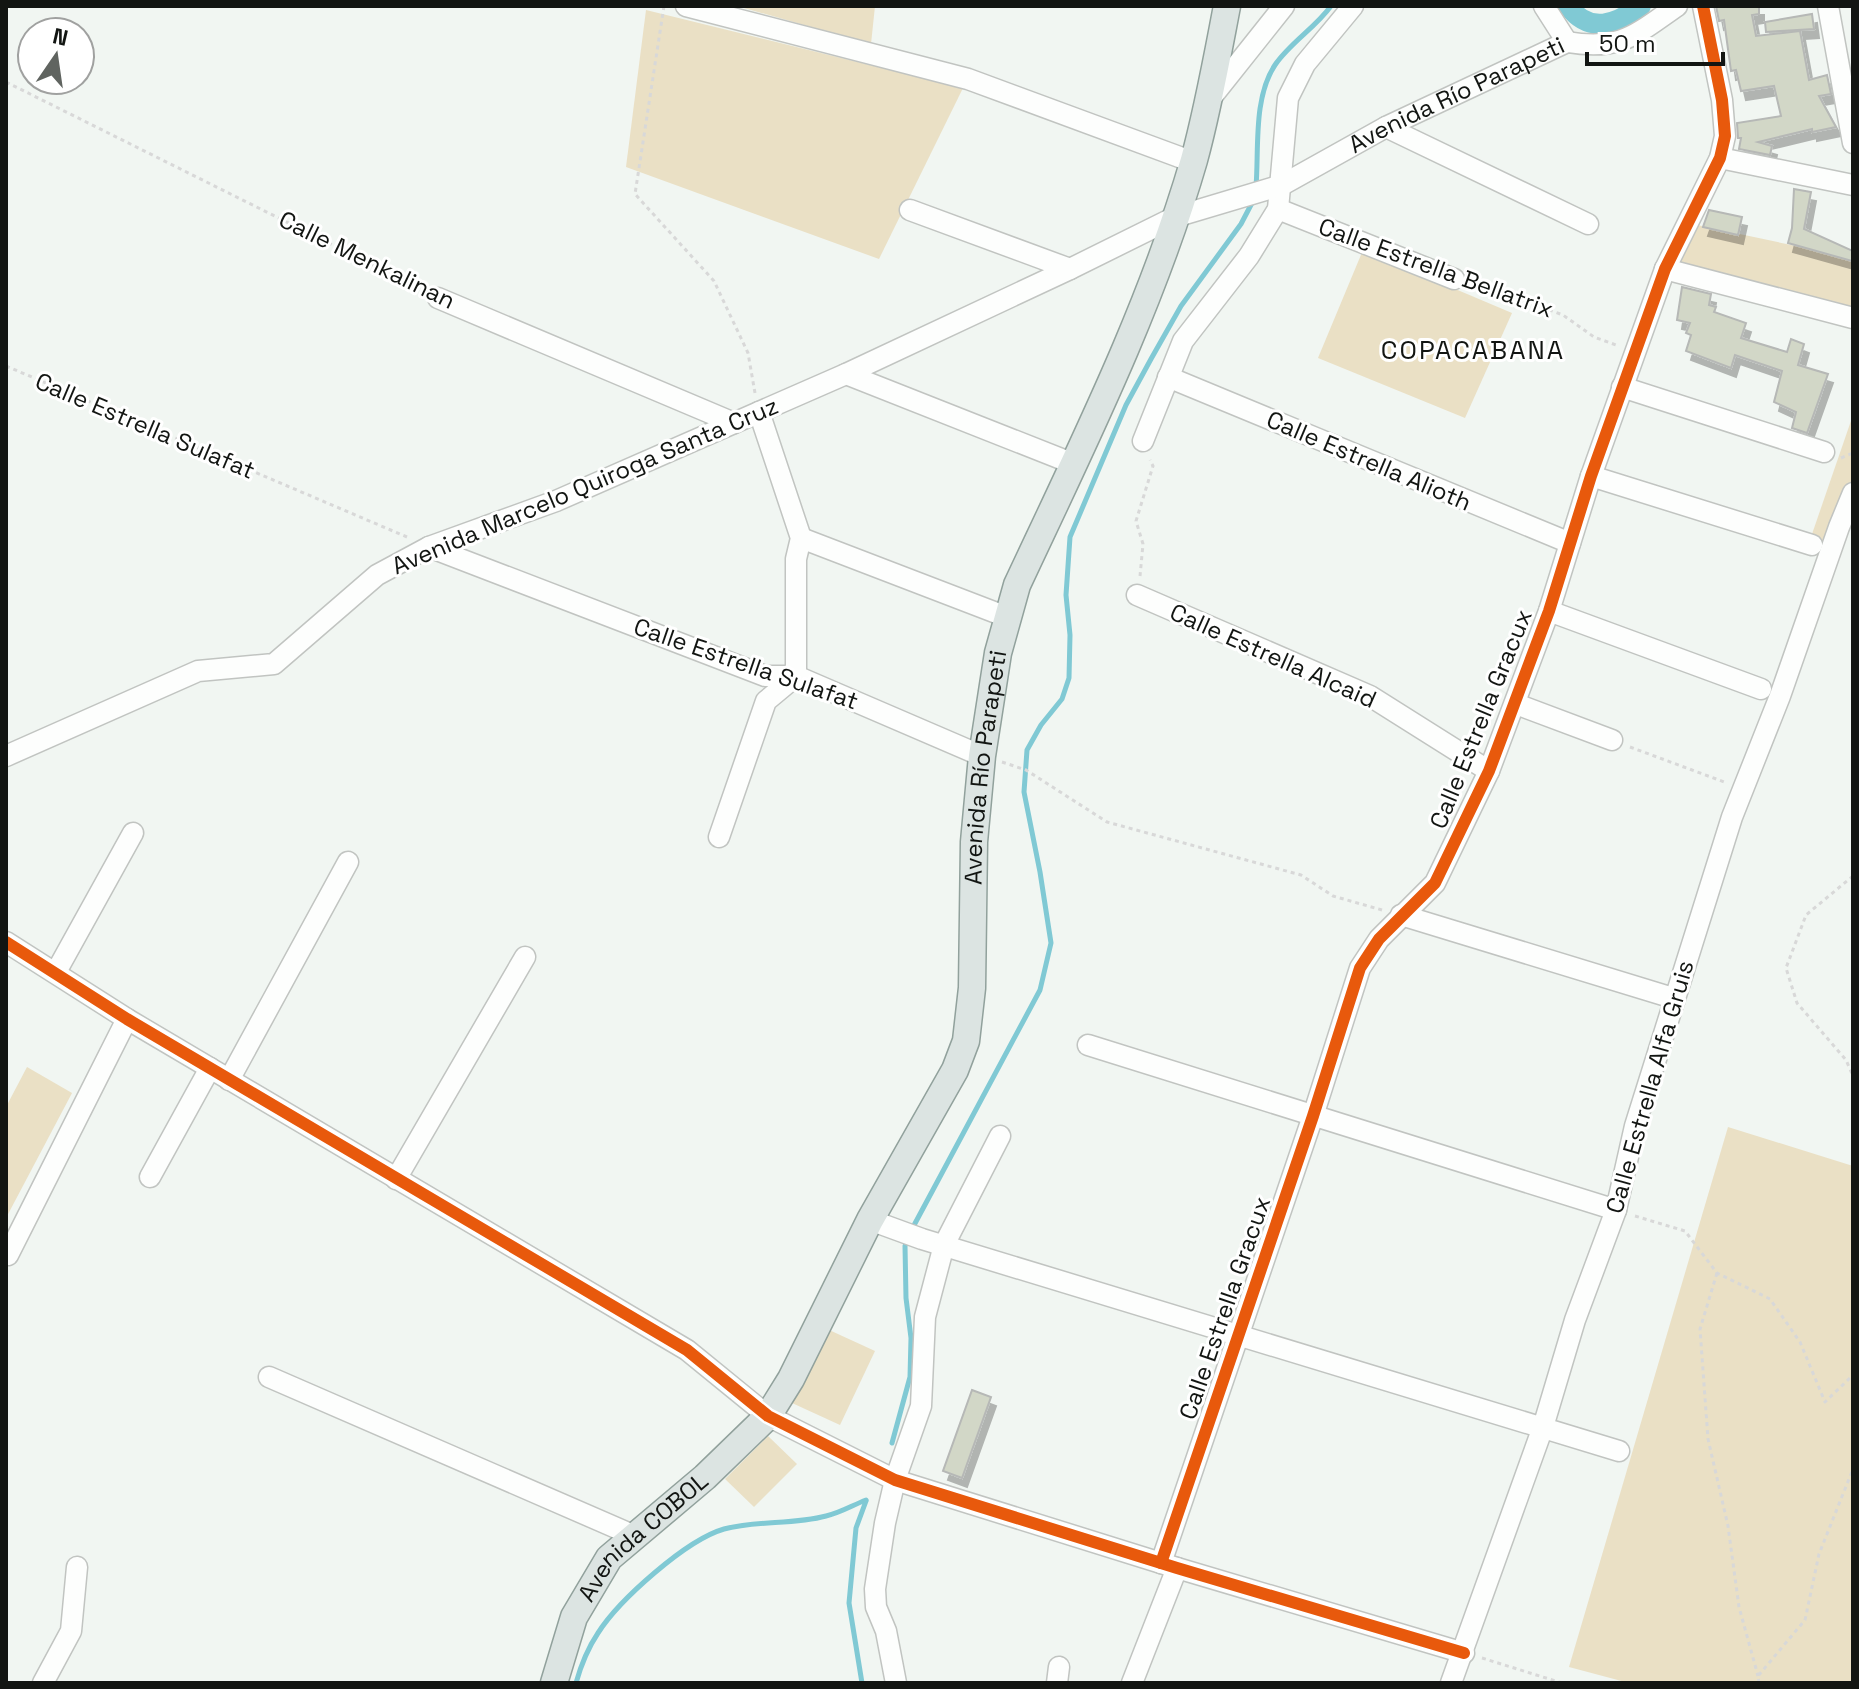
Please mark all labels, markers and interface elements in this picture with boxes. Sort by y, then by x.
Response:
north arrow [16,16,96,96]
scale bar [1587,16,1723,66]
text: N [50,21,71,52]
text: 50 m [1599,28,1656,59]
street label: Avenida Río Parapeti [1343,29,1569,160]
street label: Calle Menkalinan [274,203,461,316]
street label: Calle Estrella Bellatrix [1314,211,1558,324]
district label: COPACABANA [1381,333,1565,367]
street label: Calle Estrella Sulafat [31,365,260,486]
street label: Avenida Marcelo Quiroga Santa Cruz [387,390,783,581]
street label: Calle Estrella Alioth [1262,403,1476,518]
street label: Calle Estrella Alcaid [1165,596,1381,715]
street label: Calle Estrella Gracux [1422,604,1539,833]
street label: Calle Estrella Sulafat [630,611,863,717]
street label: Avenida Río Parapeti [957,648,1013,885]
street label: Calle Estrella Alfa Gruis [1599,957,1701,1217]
street label: Calle Estrella Gracux [1172,1192,1277,1424]
street label: Avenida COBOL [571,1465,714,1607]

